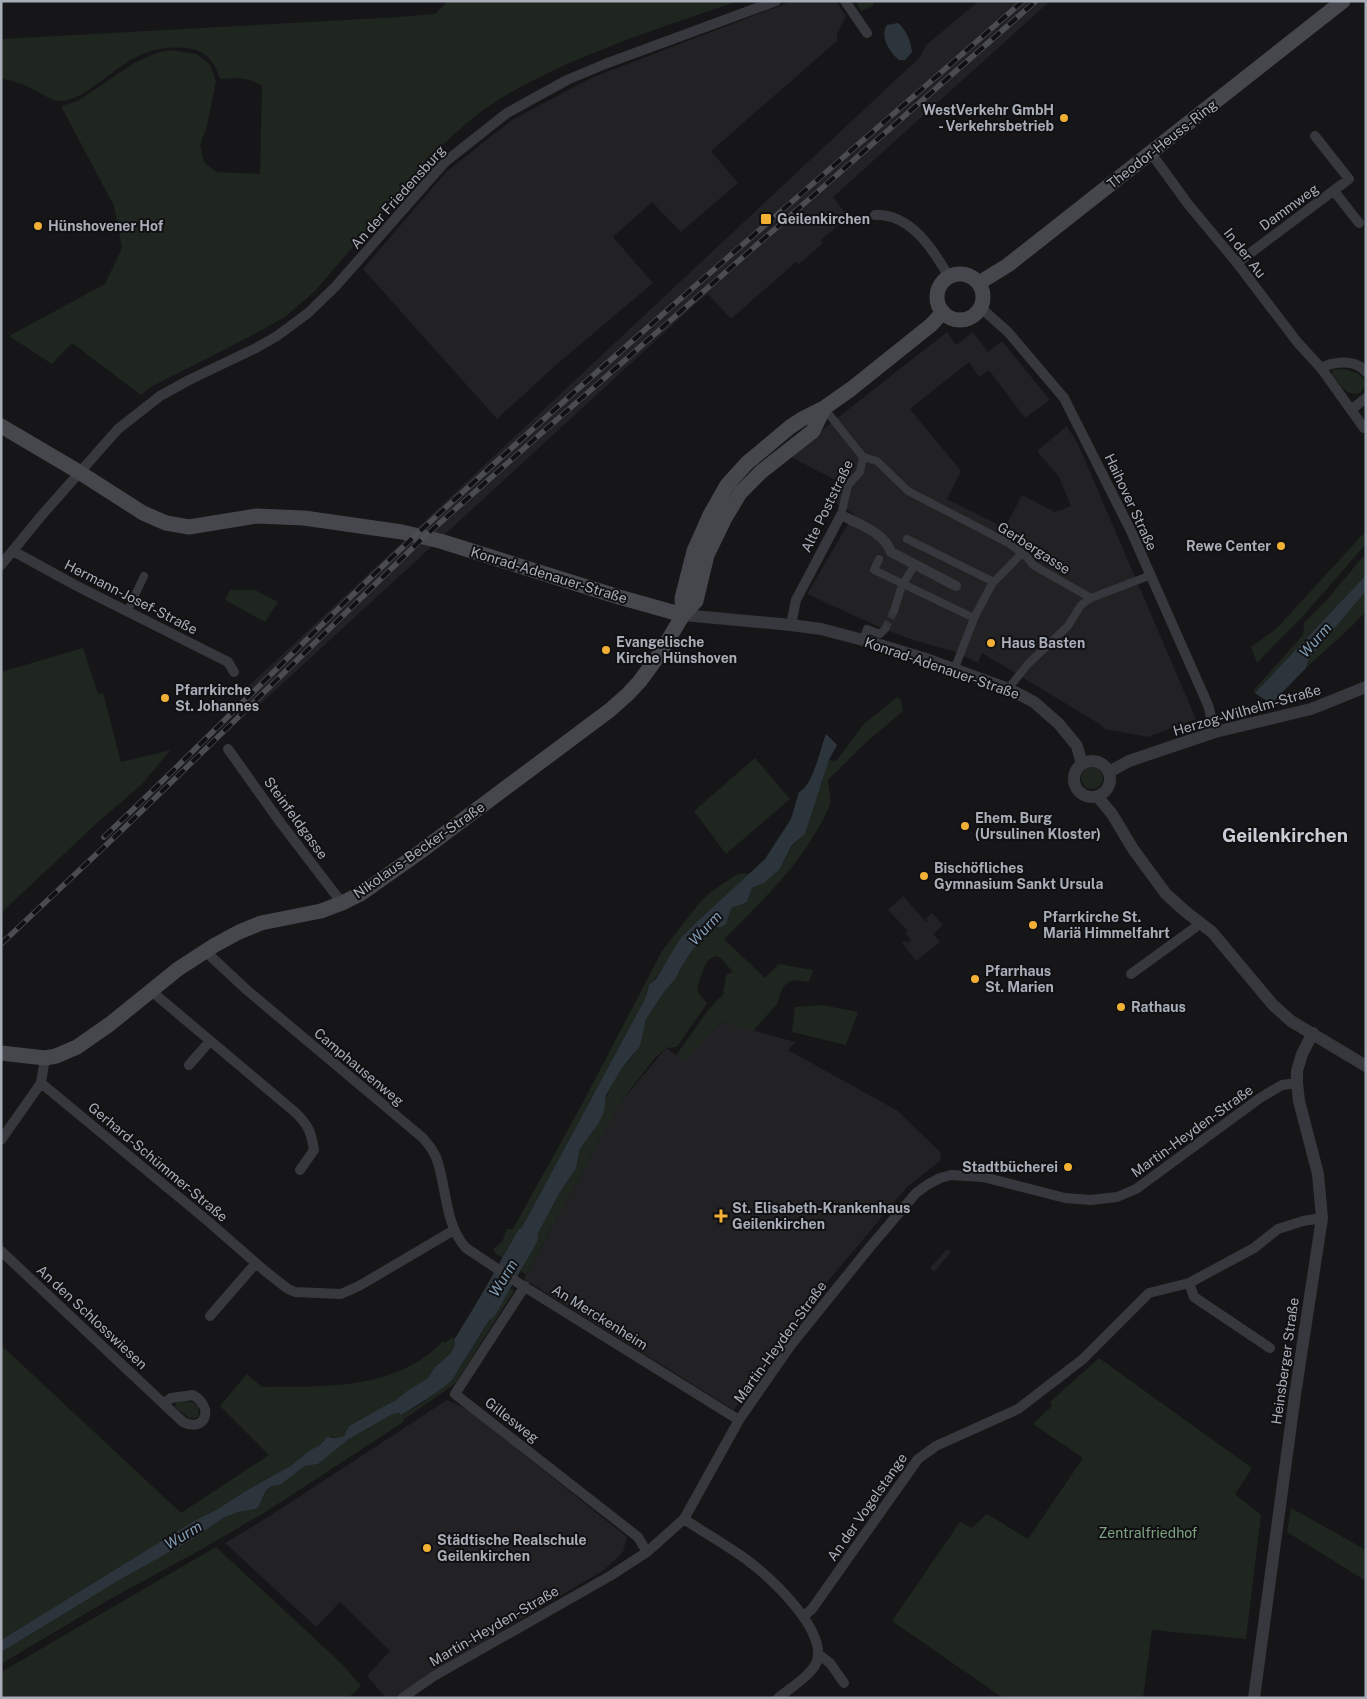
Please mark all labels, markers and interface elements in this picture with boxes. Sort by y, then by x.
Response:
street label: Theodor-Heuss-Ring [1104,96,1220,192]
place label: WestVerkehr GmbH - Verkehrsbetrieb [922,102,1054,134]
marker: WestVerkehr GmbH - Verkehrsbetrieb [1058,112,1070,124]
street label: An der Friedensburg [347,142,449,252]
street label: Dammweg [1256,180,1322,234]
place label: Geilenkirchen [777,211,870,227]
marker: Geilenkirchen [759,212,773,226]
place label: Hünshovener Hof [48,218,164,234]
marker: Hünshovener Hof [32,220,44,232]
street label: In der Au [1221,225,1269,281]
street label: Haihover Straße [1102,451,1161,553]
street label: Alte Poststraße [798,457,856,555]
street label: Gerbergasse [995,519,1073,577]
place label: Rewe Center [1186,538,1271,554]
marker: Rewe Center [1275,540,1287,552]
street label: Konrad-Adenauer-Straße [469,544,629,606]
street label: Hermann-Josef-Straße [62,556,200,638]
water label: Wurm [1295,619,1335,661]
place label: Evangelische Kirche Hünshoven [616,634,737,666]
street label: Konrad-Adenauer-Straße [862,634,1022,702]
place label: Haus Basten [1001,635,1085,651]
marker: Haus Basten [985,637,997,649]
marker: Evangelische Kirche Hünshoven [600,644,612,656]
street label: Herzog-Wilhelm-Straße [1171,681,1323,739]
place label: Pfarrkirche St. Johannes [175,682,259,714]
marker: Pfarrkirche St. Johannes [159,692,171,704]
street label: Steinfeldgasse [261,774,331,862]
street label: Nikolaus-Becker-Straße [350,799,488,901]
place label: Ehem. Burg (Ursulinen Kloster) [975,810,1101,842]
marker: Ehem. Burg (Ursulinen Kloster) [959,820,971,832]
district label: Geilenkirchen [1222,824,1348,846]
place label: Bischöfliches Gymnasium Sankt Ursula [934,860,1103,892]
marker: Bischöfliches Gymnasium Sankt Ursula [918,870,930,882]
water label: Wurm [685,907,725,949]
place label: Pfarrkirche St. Mariä Himmelfahrt [1043,909,1170,941]
marker: Pfarrkirche St. Mariä Himmelfahrt [1027,919,1039,931]
place label: Pfarrhaus St. Marien [985,963,1054,995]
marker: Pfarrhaus St. Marien [969,973,981,985]
place label: Rathaus [1131,999,1186,1015]
marker: Rathaus [1115,1001,1127,1013]
street label: Camphausenweg [311,1025,407,1109]
street label: Martin-Heyden-Straße [1128,1081,1256,1181]
street label: Gerhard-Schümmer-Straße [85,1099,231,1225]
place label: Stadtbücherei [962,1159,1058,1175]
marker: Stadtbücherei [1062,1161,1074,1173]
place label: St. Elisabeth-Krankenhaus Geilenkirchen [732,1200,911,1232]
marker: St. Elisabeth-Krankenhaus Geilenkirchen [714,1209,728,1223]
water label: Wurm [485,1256,521,1300]
street label: An den Schlosswiesen [33,1262,151,1372]
street label: Martin-Heyden-Straße [730,1278,830,1406]
street label: An Merckenheim [549,1281,651,1353]
street label: Heinsberger Straße [1268,1297,1302,1425]
street label: Gillesweg [482,1394,542,1446]
street label: An der Vogelstange [824,1450,910,1564]
water label: Wurm [161,1517,205,1553]
park label: Zentralfriedhof [1099,1525,1198,1541]
place label: Städtische Realschule Geilenkirchen [437,1532,587,1564]
marker: Städtische Realschule Geilenkirchen [421,1542,433,1554]
street label: Martin-Heyden-Straße [427,1582,562,1670]

